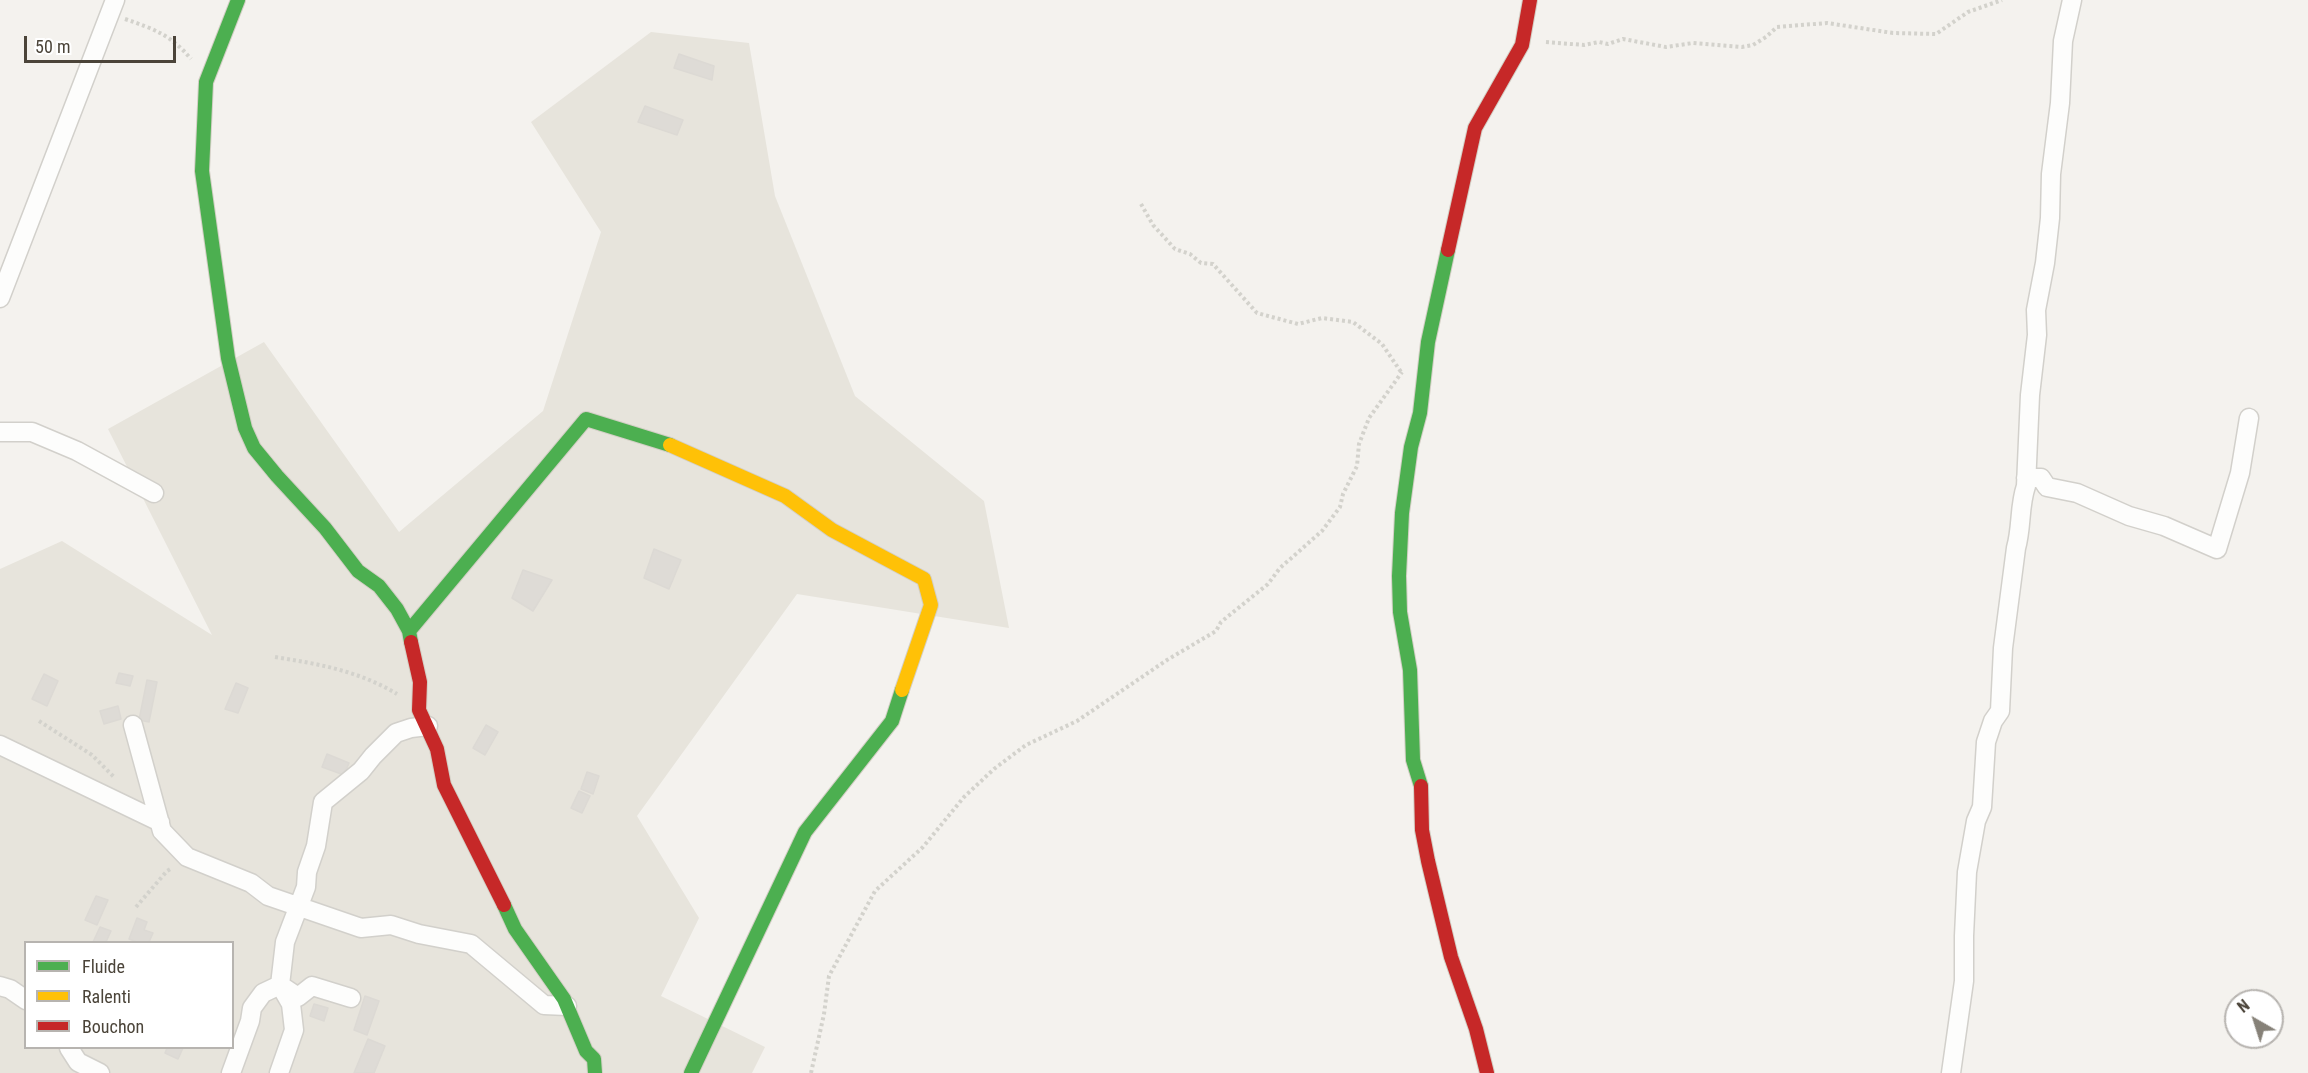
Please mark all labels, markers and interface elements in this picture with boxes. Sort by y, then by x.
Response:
scale bar [27,24,178,62]
text: 50 m [35,36,70,57]
legend [24,941,234,1049]
text: Fluide [82,956,125,977]
text: Ralenti [82,986,131,1007]
north arrow [2224,989,2284,1049]
text: N [2234,996,2253,1017]
text: Bouchon [82,1016,144,1037]

